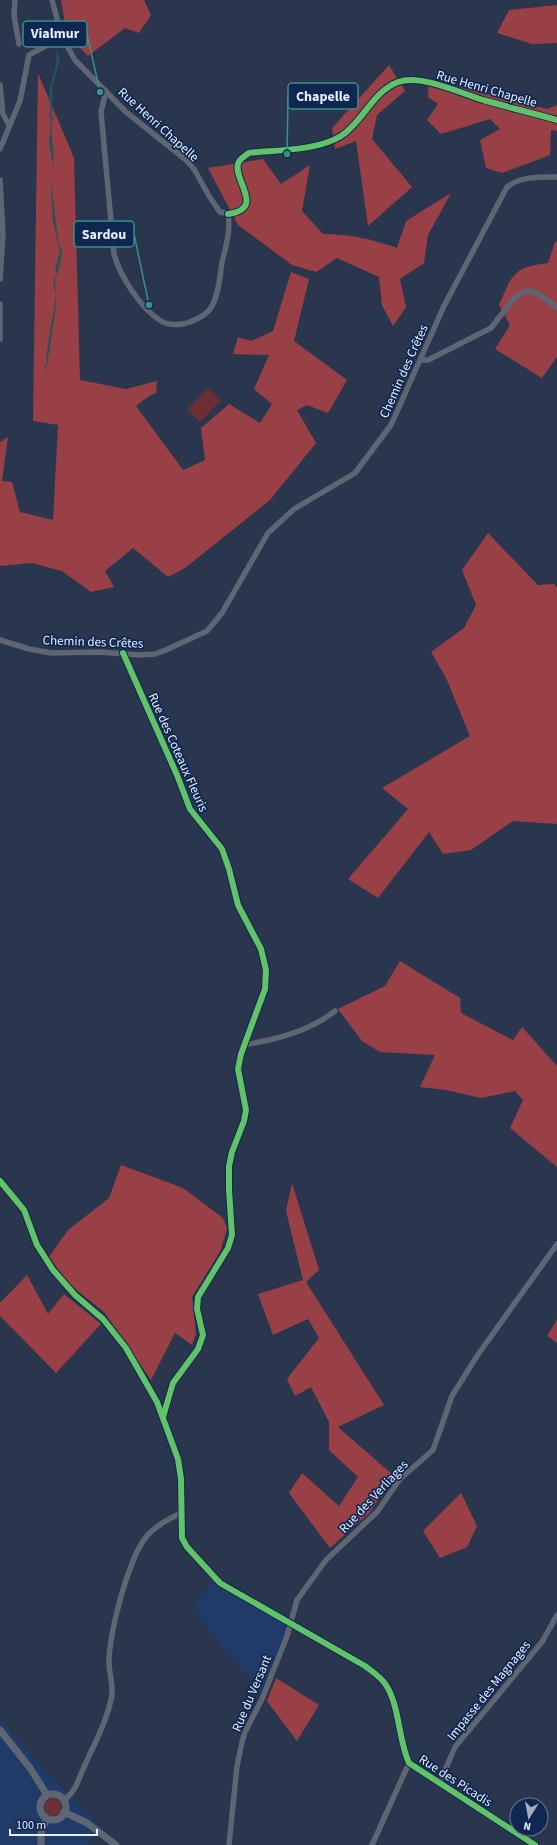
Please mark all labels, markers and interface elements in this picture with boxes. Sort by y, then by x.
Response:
callout: Vialmur [23,21,87,47]
text: Vialmur [30,24,80,44]
street label: Rue Henri Chapelle [434,66,539,112]
street label: Rue Henri Chapelle [114,83,203,166]
callout: Chapelle [288,83,358,109]
text: Chapelle [296,87,350,107]
callout: Sardou [74,221,134,247]
text: Sardou [82,225,126,245]
street label: Chemin des Crêtes [375,321,433,421]
street label: Chemin des Crêtes [42,631,144,653]
street label: Rue des Coteaux Fleuris [144,690,213,815]
street label: Rue des Verliages [335,1456,413,1537]
street label: Impasse des Magnages [443,1636,535,1744]
street label: Rue du Versant [228,1652,276,1734]
street label: Rue des Picadis [415,1750,496,1812]
north arrow [509,1797,549,1837]
scale bar [10,1811,97,1837]
text: 100 m [16,1817,46,1834]
text: N [522,1818,532,1834]

